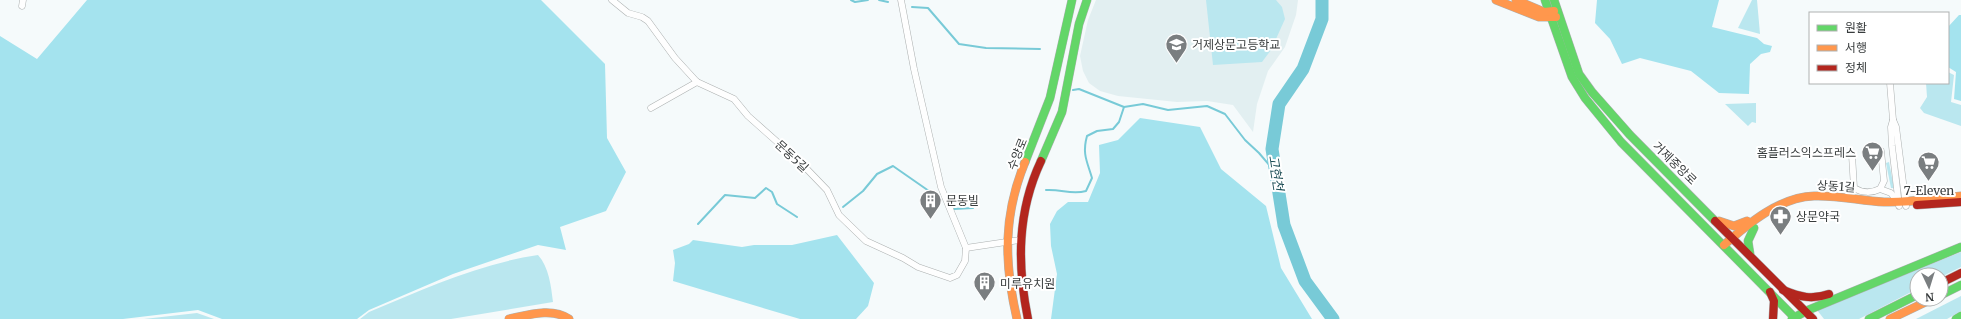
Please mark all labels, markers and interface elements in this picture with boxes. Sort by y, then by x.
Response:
legend [1809,12,1949,84]
text: 원활 [1845,20,1867,35]
school or university icon: 거제상문고등학교 [1164,31,1190,64]
place label: 거제상문고등학교 [1192,37,1280,52]
text: 서행 [1845,40,1867,55]
text: 정체 [1845,60,1867,75]
street label: 수양로 [1004,136,1030,172]
street label: 문동5길 [772,137,812,175]
street label: 거제중앙로 [1650,138,1700,188]
supermarket icon: 홈플러스익스프레스 [1859,139,1885,172]
place label: 홈플러스익스프레스 [1757,145,1856,160]
supermarket icon: 7-Eleven [1916,150,1942,183]
water label: 고현천 [1265,154,1287,193]
street label: 상동1길 [1816,177,1856,195]
place label: 7-Eleven [1904,183,1954,198]
building icon: 문동빌 [917,187,943,220]
place label: 문동빌 [946,193,979,208]
pharmacy icon: 상문약국 [1767,203,1793,236]
place label: 상문약국 [1796,209,1840,224]
north arrow [1909,267,1949,307]
building icon: 미루유치원 [972,270,998,303]
place label: 미루유치원 [1000,276,1055,291]
text: N [1925,290,1935,304]

